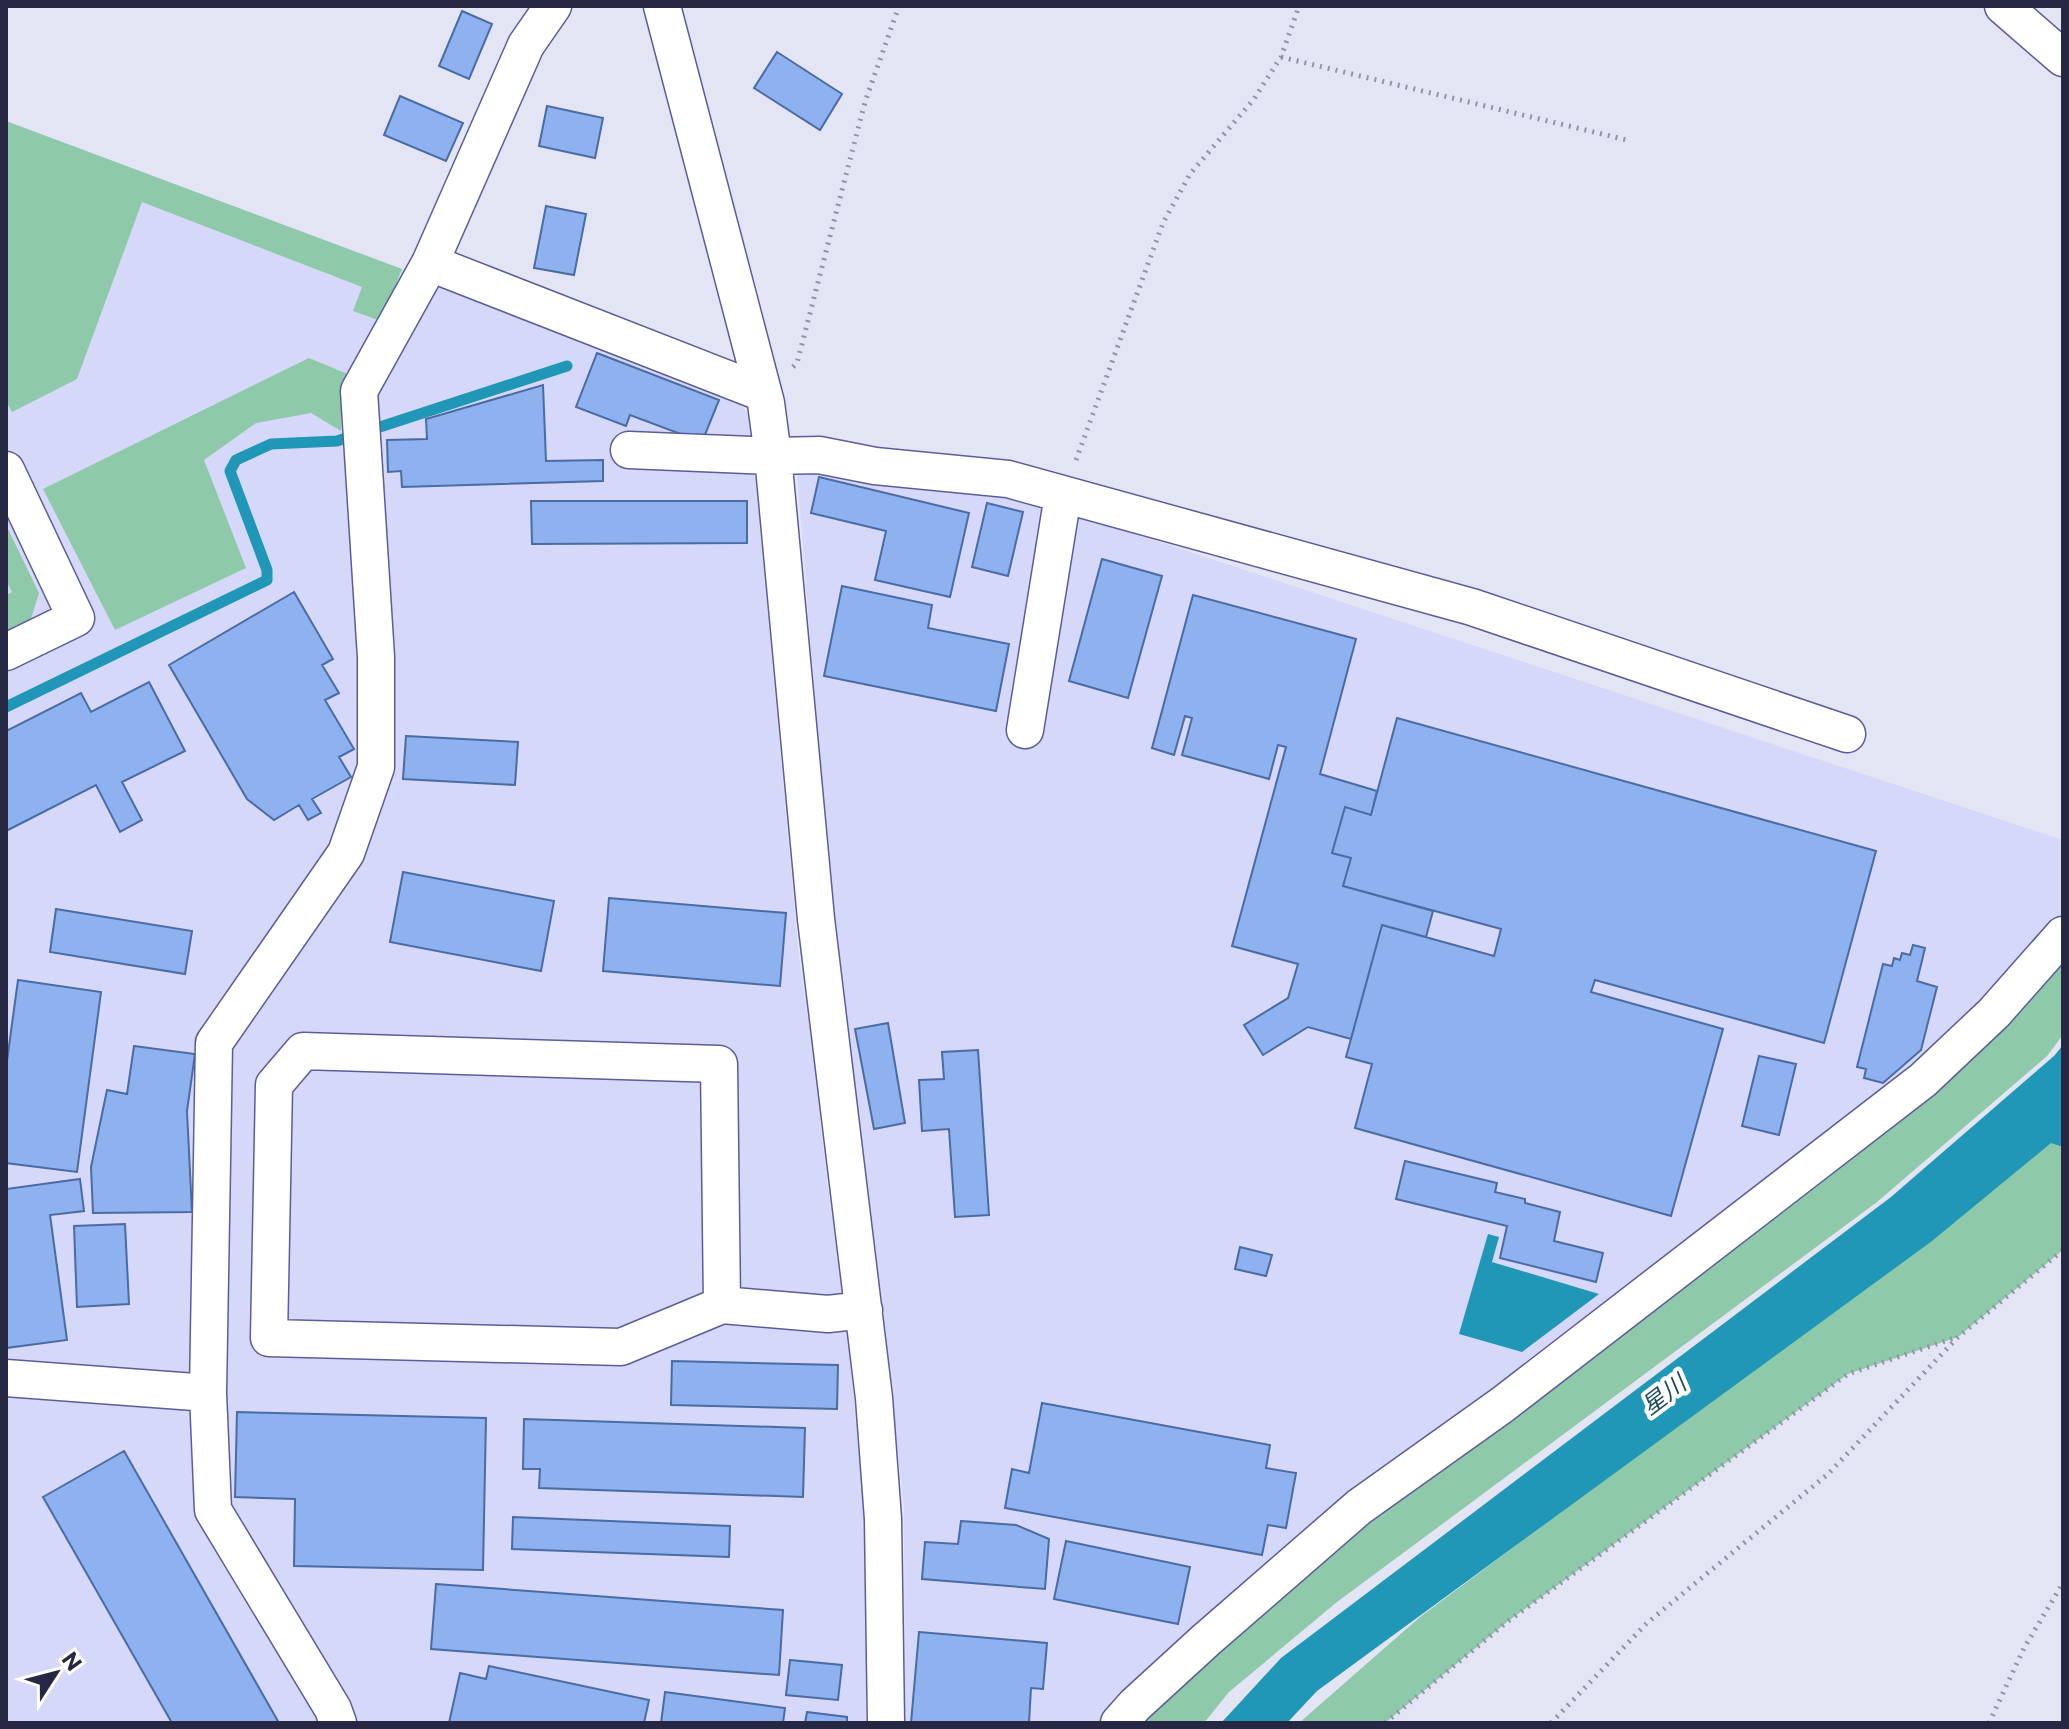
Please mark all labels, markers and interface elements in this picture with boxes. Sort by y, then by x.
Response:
water label: 星川 [1635,1366,1693,1420]
north arrow [16,1633,96,1713]
text: N [57,1646,88,1676]

